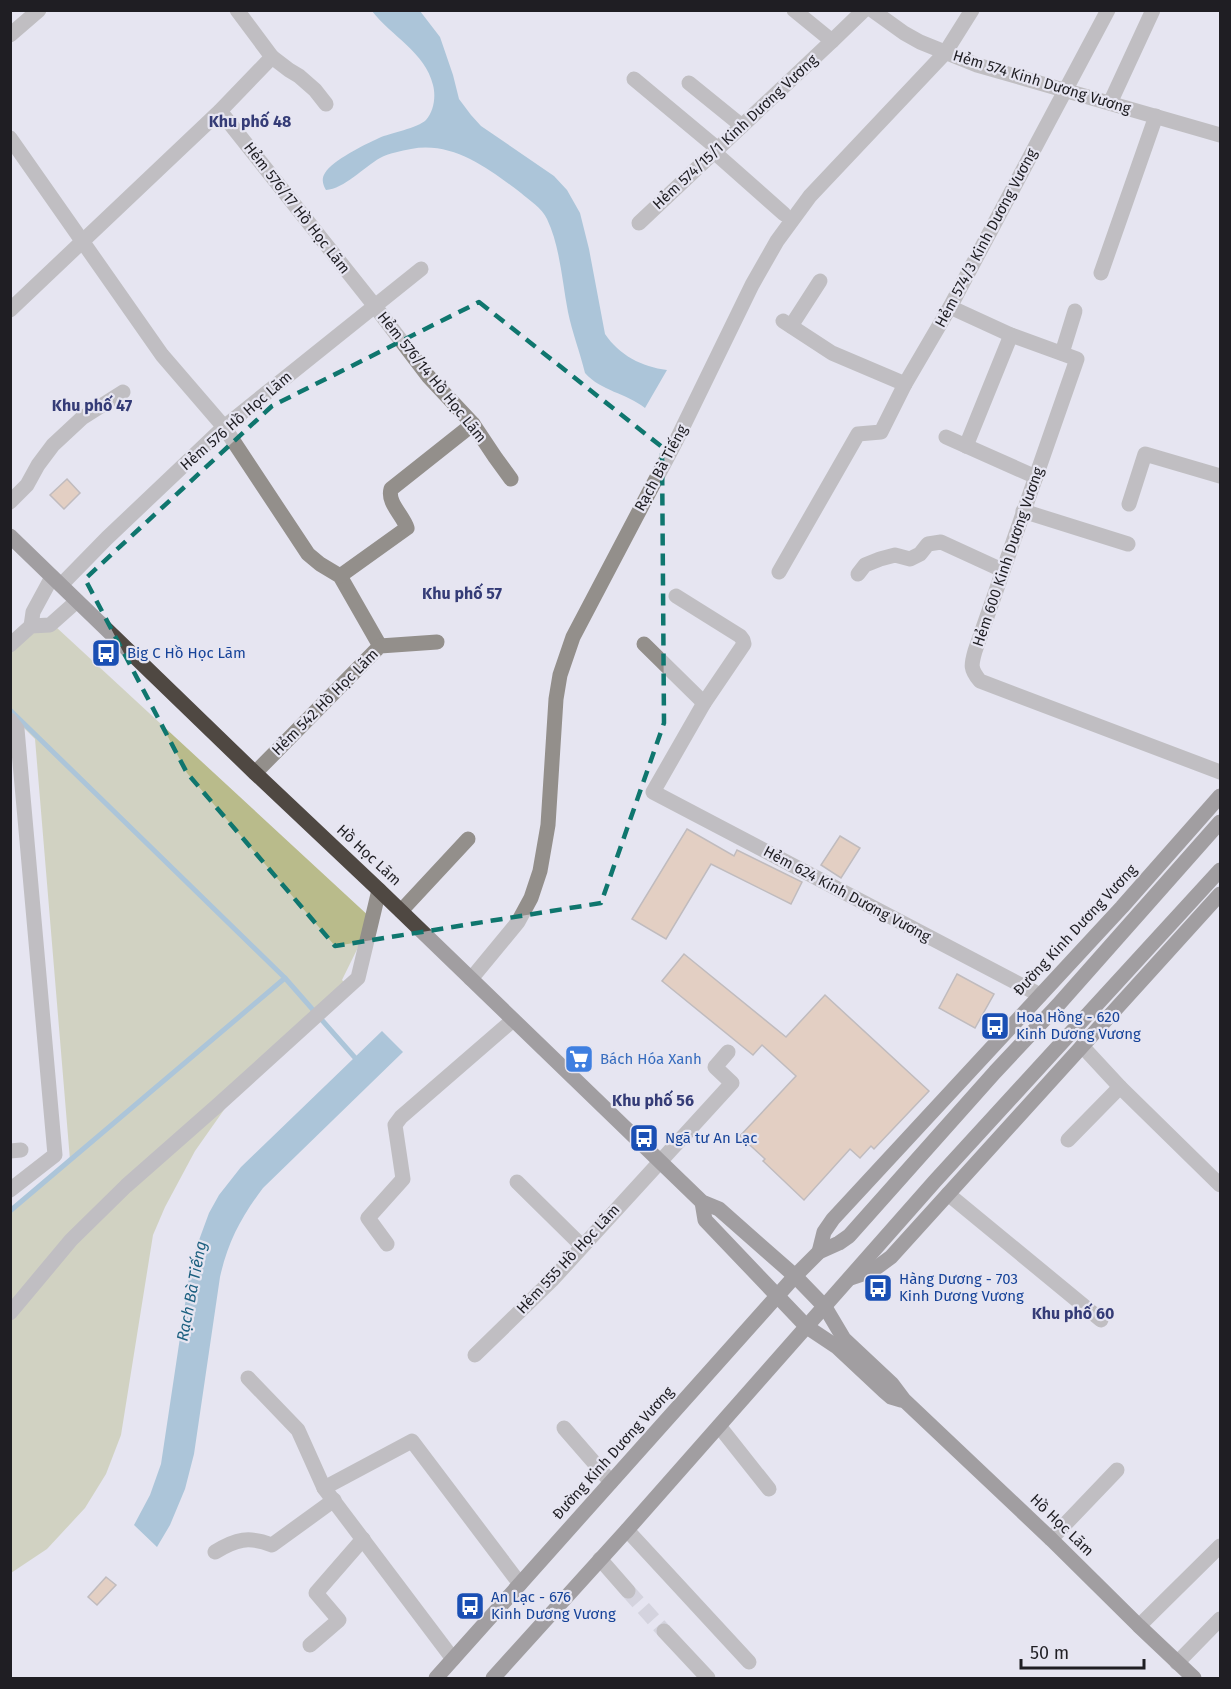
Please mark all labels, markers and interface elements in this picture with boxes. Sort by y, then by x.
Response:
street label: Hẻm 574 Kinh Dương Vương [951,46,1133,118]
street label: Hẻm 574/15/1 Kinh Dương Vương [649,51,821,213]
district label: Khu phố 48 [209,111,291,131]
street label: Hẻm 576/17 Hồ Học Lãm [240,139,354,277]
street label: Hẻm 574/3 Kinh Dương Vương [931,145,1041,330]
street label: Hẻm 576/14 Hồ Học Lãm [374,308,490,446]
street label: Hẻm 576 Hồ Học Lãm [176,368,296,474]
district label: Khu phố 47 [52,395,133,415]
street label: Rạch Bà Tiếng [631,422,691,514]
street label: Hẻm 600 Kinh Dương Vương [969,465,1047,649]
district label: Khu phố 57 [422,583,502,603]
bus stop icon: Big C Hồ Học Lãm [90,637,122,669]
place label: Big C Hồ Học Lãm [127,644,246,662]
street label: Hẻm 542 Hồ Học Lãm [268,645,382,759]
street label: Hồ Học Lãm [333,821,405,889]
street label: Hẻm 624 Kinh Dương Vương [760,842,934,946]
street label: Đường Kinh Dương Vương [1009,861,1141,999]
place label: Hoa Hồng - 620 Kinh Dương Vương [1016,1008,1141,1043]
bus stop icon: Hoa Hồng - 620 Kinh Dương Vương [979,1010,1011,1042]
supermarket icon: Bách Hóa Xanh [563,1043,595,1075]
place label: Bách Hóa Xanh [600,1050,702,1068]
district label: Khu phố 56 [612,1090,694,1110]
bus stop icon: Ngã tư An Lạc [628,1122,660,1154]
place label: Ngã tư An Lạc [665,1129,757,1147]
street label: Hẻm 555 Hồ Học Lãm [513,1201,623,1317]
water label: Rạch Bà Tiếng [171,1239,211,1343]
place label: Hàng Dương - 703 Kinh Dương Vương [899,1270,1024,1305]
bus stop icon: Hàng Dương - 703 Kinh Dương Vương [862,1272,894,1304]
district label: Khu phố 60 [1032,1303,1114,1323]
street label: Đường Kinh Dương Vương [548,1383,678,1523]
street label: Hồ Học Lãm [1026,1490,1098,1560]
place label: An Lạc - 676 Kinh Dương Vương [491,1588,616,1623]
bus stop icon: An Lạc - 676 Kinh Dương Vương [454,1590,486,1622]
scale bar [1021,1632,1144,1670]
text: 50 m [1030,1642,1069,1664]

